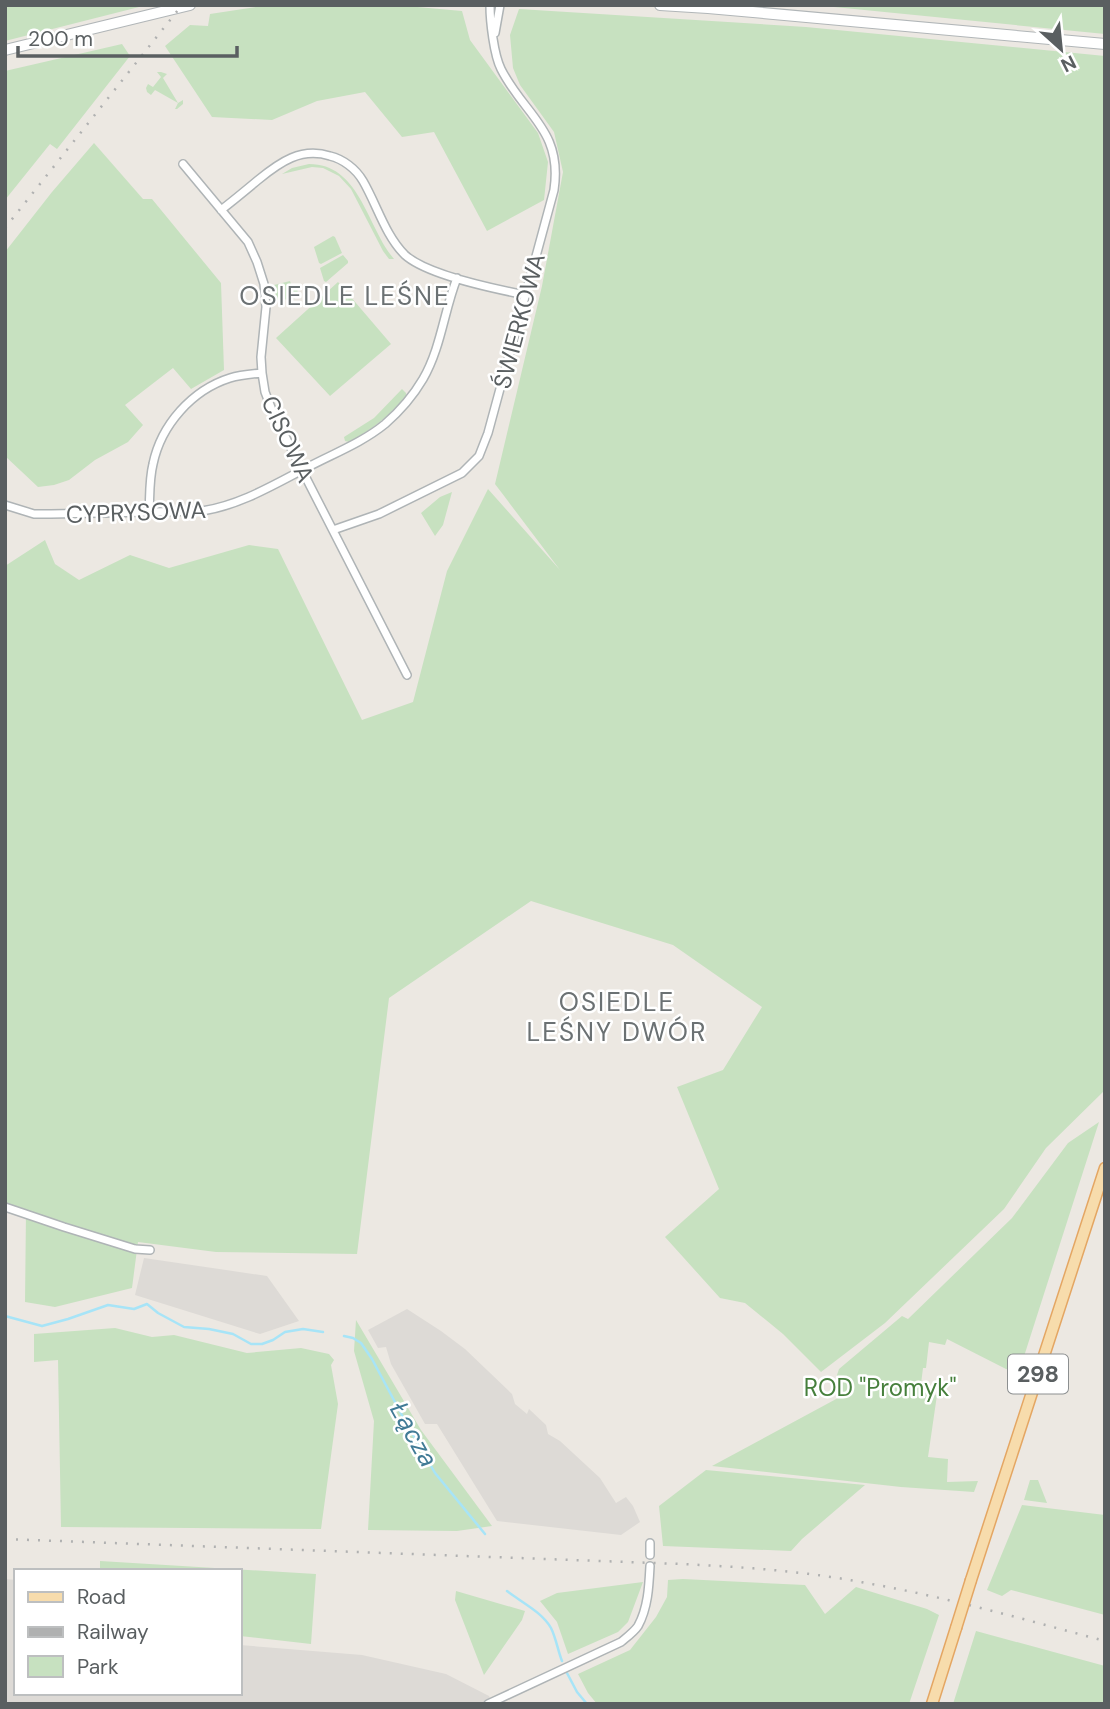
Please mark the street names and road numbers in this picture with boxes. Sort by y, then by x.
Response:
street label: ŚWIERKOWA [486,250,552,392]
street label: CISOWA [254,391,322,487]
street label: CYPRYSOWA [65,494,207,530]
road number: 298 [1008,1354,1068,1394]

